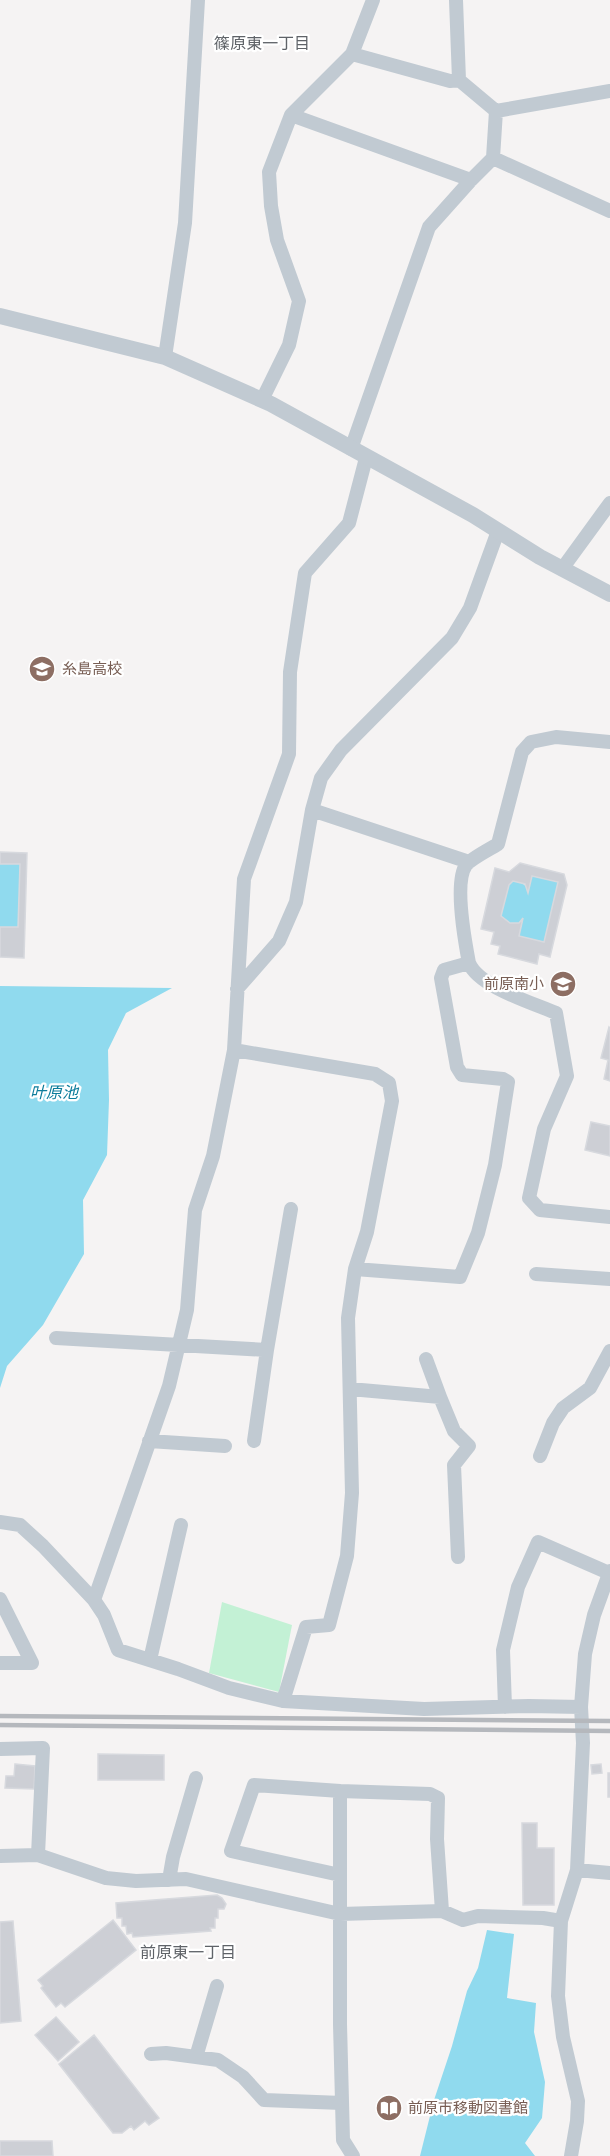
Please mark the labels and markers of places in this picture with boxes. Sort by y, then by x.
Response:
school or university icon: 糸島高校 [27,654,57,684]
place label: 糸島高校 [62,660,122,678]
school or university icon: 前原南小 [548,969,578,999]
place label: 前原南小 [484,975,544,993]
library icon: 前原市移動図書館 [374,2093,404,2123]
place label: 前原市移動図書館 [408,2099,528,2117]

